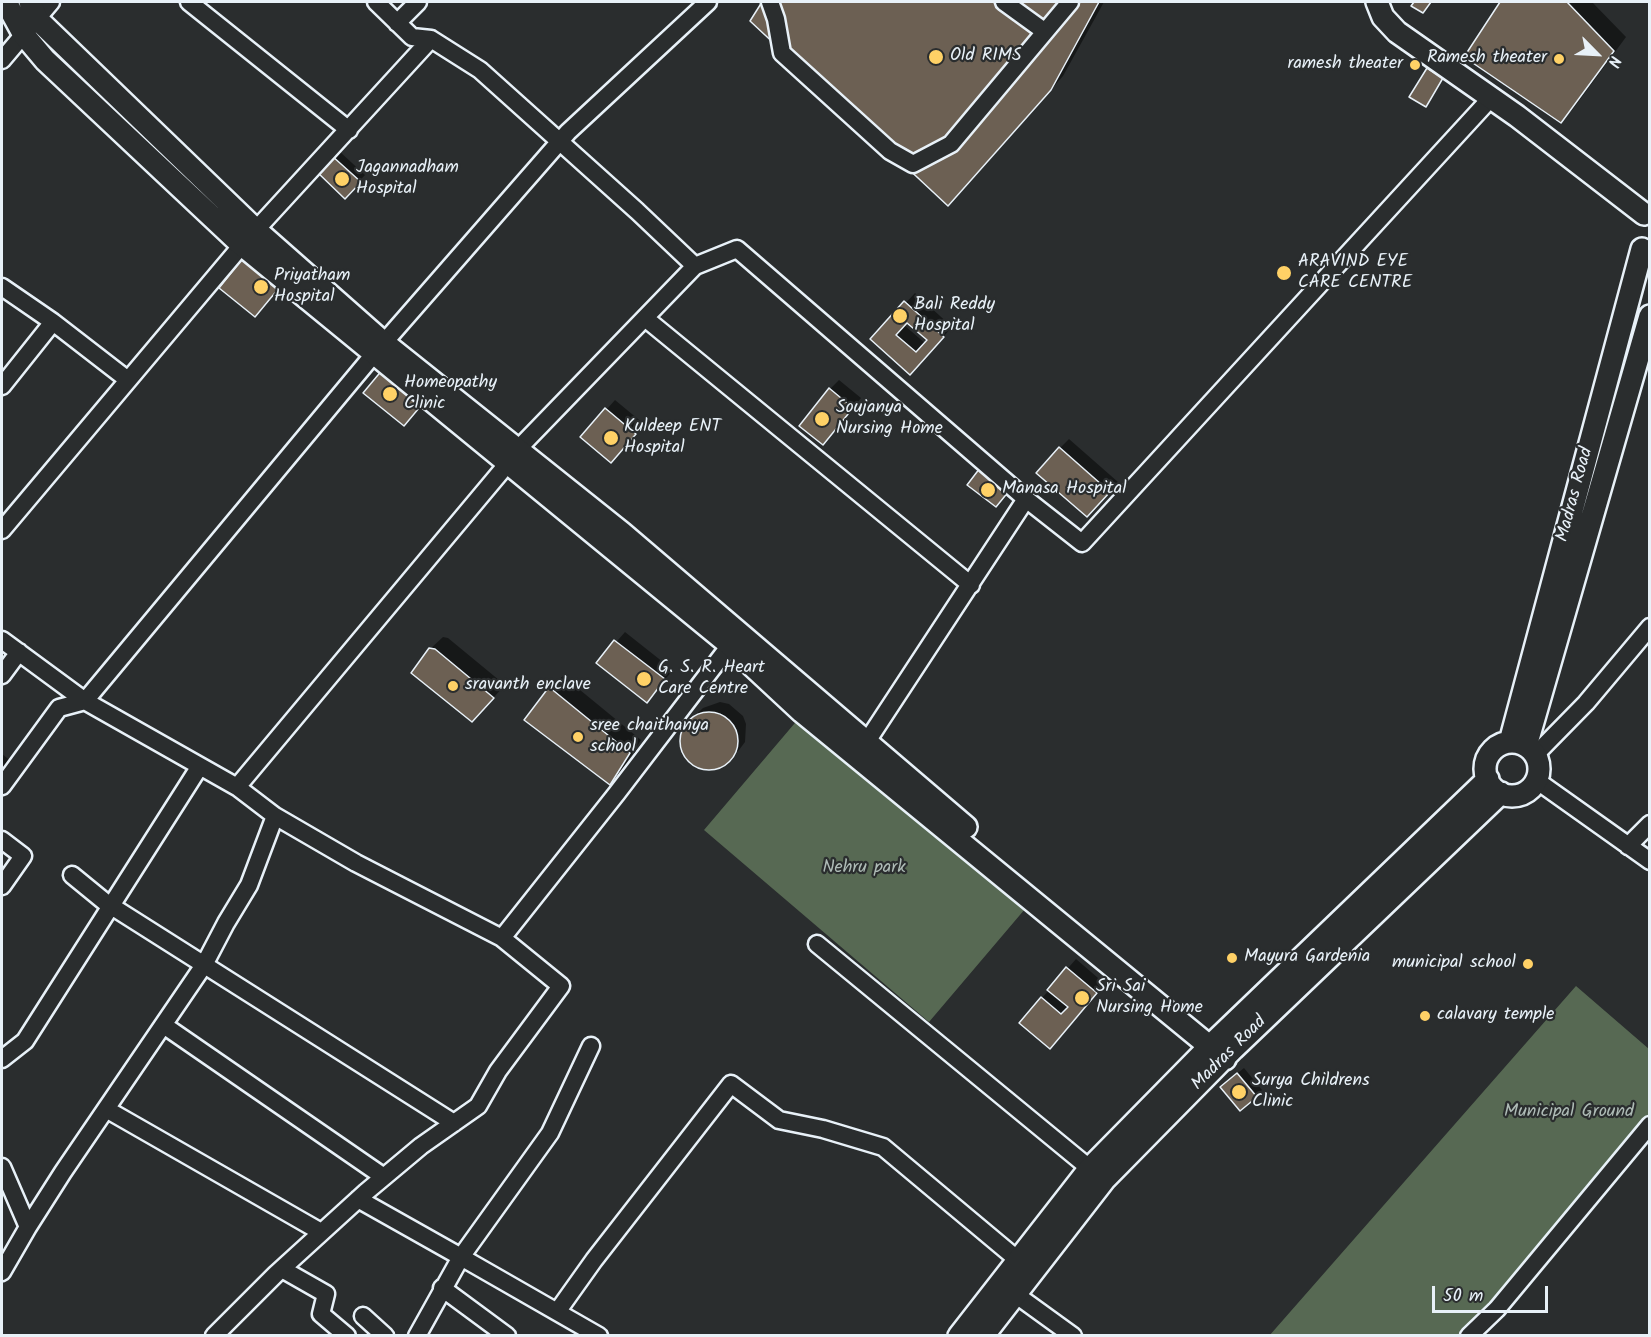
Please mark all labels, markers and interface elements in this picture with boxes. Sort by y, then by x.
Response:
north arrow [1567,24,1627,84]
place label: Old RIMS [950,46,1021,68]
marker: Old RIMS [927,48,945,66]
place label: Ramesh theater [1427,48,1547,70]
marker: Ramesh theater [1552,52,1566,66]
text: N [1600,52,1627,71]
place label: ramesh theater [1287,54,1403,76]
marker: ramesh theater [1408,58,1422,72]
place label: Jagannadham Hospital [356,158,459,201]
marker: Jagannadham Hospital [333,170,351,188]
place label: ARAVIND EYE CARE CENTRE [1298,252,1412,294]
marker: ARAVIND EYE CARE CENTRE [1275,264,1293,282]
place label: Priyatham Hospital [274,266,350,308]
marker: Priyatham Hospital [252,278,270,296]
place label: Bali Reddy Hospital [914,295,995,338]
marker: Bali Reddy Hospital [891,307,909,325]
place label: Homeopathy Clinic [404,373,497,416]
marker: Homeopathy Clinic [381,385,399,403]
place label: Soujanya Nursing Home [836,398,943,440]
marker: Soujanya Nursing Home [813,410,831,428]
place label: Kuldeep ENT Hospital [624,417,721,460]
marker: Kuldeep ENT Hospital [602,429,620,447]
street label: Madras Road [1553,445,1599,545]
place label: Manasa Hospital [1002,479,1127,501]
marker: Manasa Hospital [979,481,997,499]
place label: G. S. R. Heart Care Centre [658,658,765,700]
marker: G. S. R. Heart Care Centre [635,670,653,688]
place label: sravanth enclave [465,675,591,697]
marker: sravanth enclave [446,679,460,693]
place label: sree chaithanya school [590,716,709,758]
marker: sree chaithanya school [571,730,585,744]
park label: Nehru park [822,858,906,880]
place label: Mayura Gardenia [1244,947,1370,969]
marker: Mayura Gardenia [1225,951,1239,965]
place label: municipal school [1392,953,1516,975]
marker: municipal school [1521,957,1535,971]
place label: Sri Sai Nursing Home [1096,977,1203,1020]
marker: Sri Sai Nursing Home [1073,989,1091,1007]
place label: calavary temple [1437,1005,1554,1027]
marker: calavary temple [1418,1009,1432,1023]
street label: Madras Road [1188,1012,1272,1096]
place label: Surya Childrens Clinic [1252,1071,1370,1114]
marker: Surya Childrens Clinic [1230,1083,1248,1101]
park label: Municipal Ground [1504,1102,1634,1124]
scale bar [1435,1274,1550,1312]
text: 50 m [1443,1282,1483,1311]

